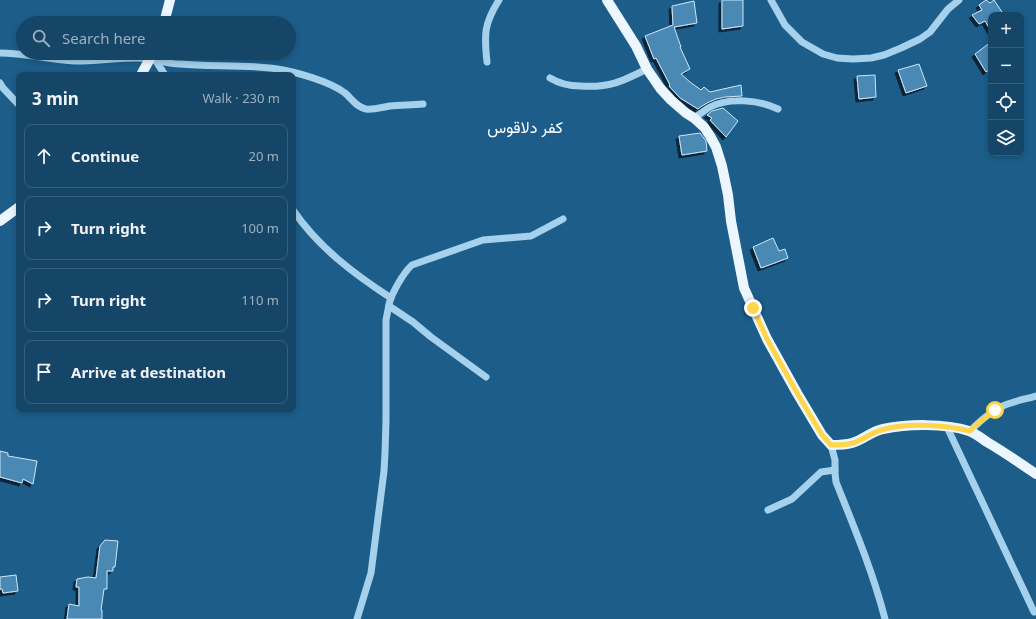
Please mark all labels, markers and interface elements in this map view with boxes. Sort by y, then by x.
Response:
map controls [988,12,1024,156]
button: + [988,12,1024,48]
search box [16,16,296,60]
icon: search [30,27,52,49]
text: Search here [62,28,145,48]
button: − [988,48,1024,84]
button: locate [988,84,1024,120]
text: 3 min [32,87,79,110]
text: Walk · 230 m [202,89,280,107]
district label: كفر دلاقوس [487,116,563,138]
button: layers [988,120,1024,156]
icon: ahead [33,145,55,167]
text: Continue [71,146,139,166]
text: 20 m [249,147,279,165]
icon: right [33,217,55,239]
text: Turn right [71,218,146,238]
text: 100 m [241,219,279,237]
icon: right [33,289,55,311]
text: Turn right [71,290,146,310]
text: 110 m [241,291,279,309]
route end [744,299,762,317]
icon: arrive [33,361,55,383]
text: Arrive at destination [71,362,226,382]
route start [986,401,1004,419]

